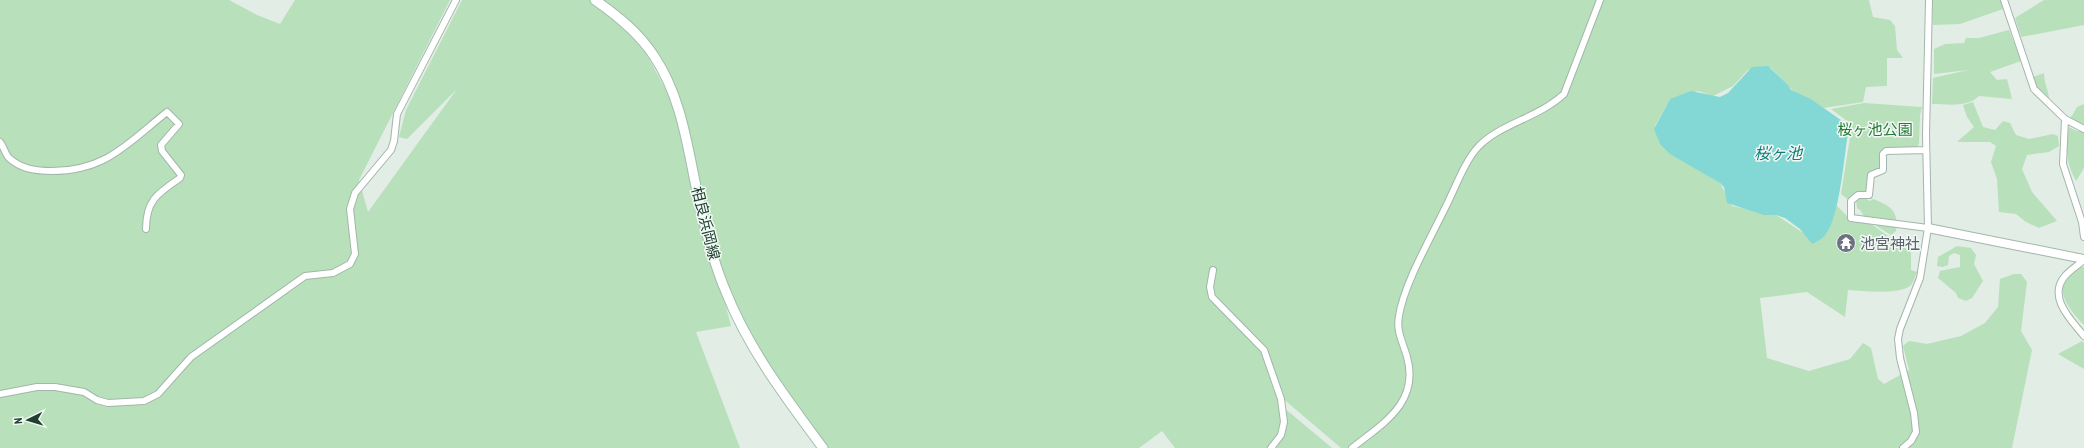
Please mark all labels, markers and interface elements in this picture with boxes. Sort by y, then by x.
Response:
park label: 桜ヶ池公園 [1837,120,1913,139]
water label: 桜ヶ池 [1754,143,1804,163]
street label: 相良浜岡線 [688,184,724,262]
temple icon: 池宮神社 [1835,232,1857,254]
place label: 池宮神社 [1860,234,1920,253]
north arrow [8,400,48,440]
text: N [11,417,25,424]

